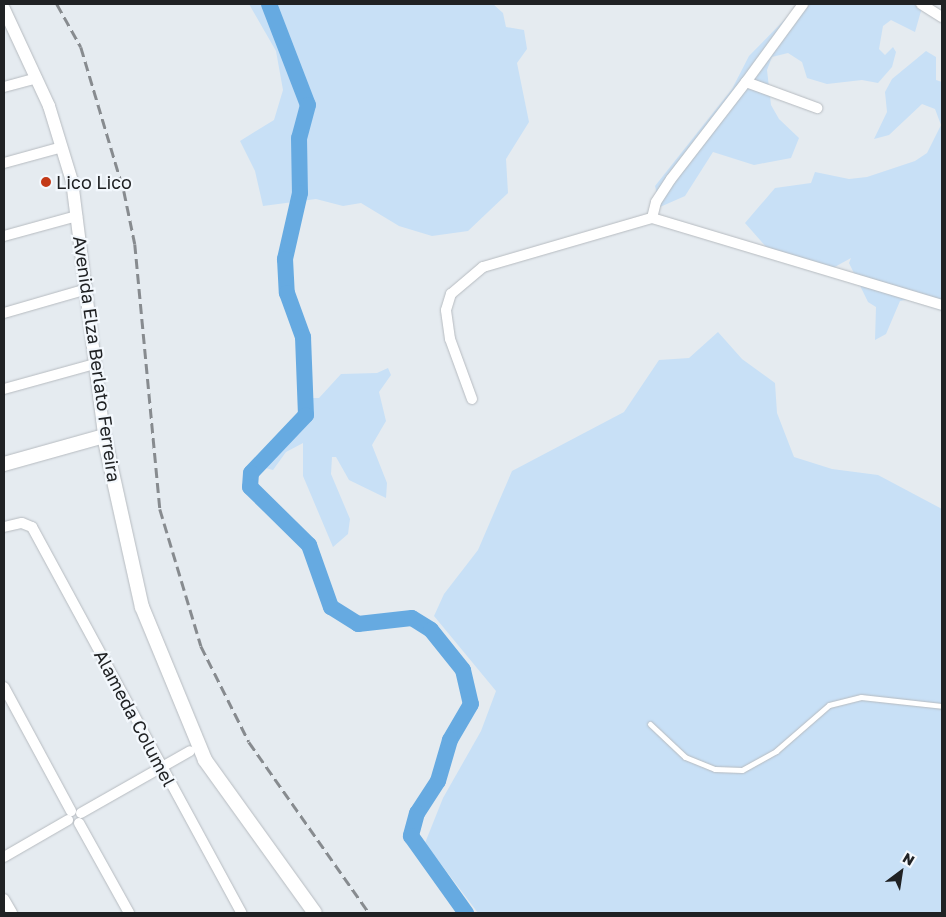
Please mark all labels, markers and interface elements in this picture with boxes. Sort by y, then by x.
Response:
place label: Lico Lico [56,171,132,193]
marker: Lico Lico [40,176,52,188]
street label: Avenida Elza Berlato Ferreira [69,234,125,484]
street label: Alameda Columel [90,646,180,790]
north arrow [876,847,926,897]
text: N [900,849,918,869]

